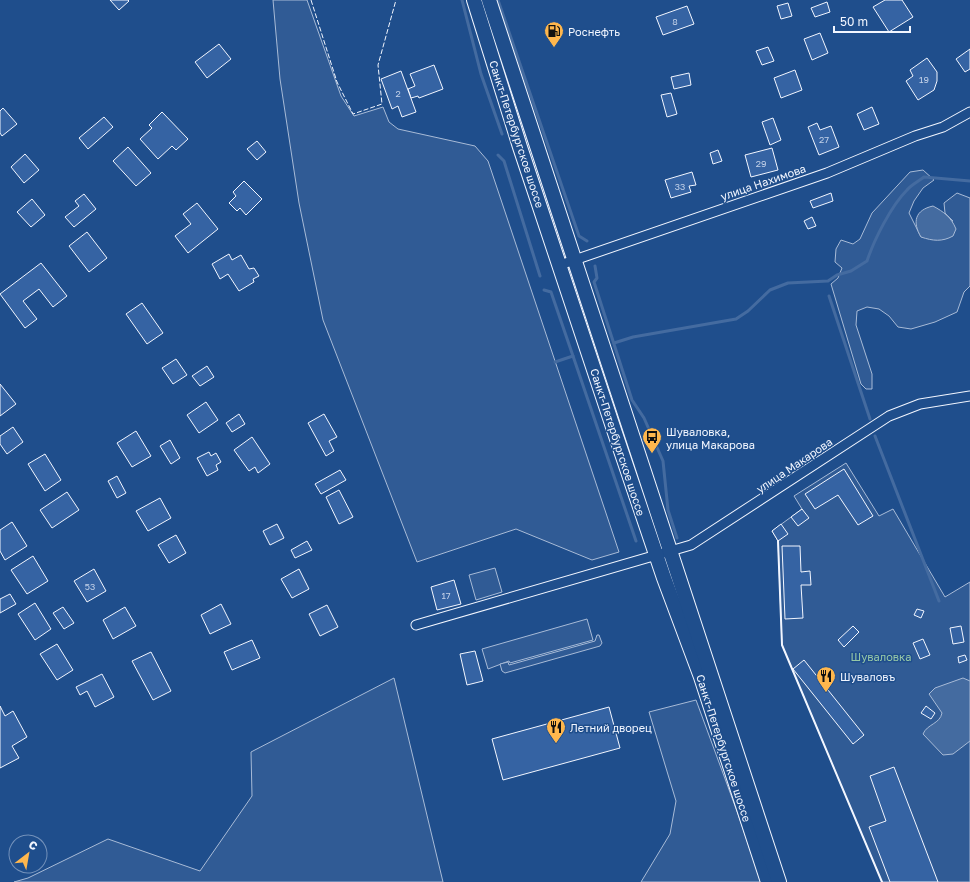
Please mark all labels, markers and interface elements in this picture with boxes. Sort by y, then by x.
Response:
scale bar [834,8,910,34]
text: 50 m [840,14,868,29]
house number: 8 [672,16,678,27]
fuel station icon: Роснефть [543,20,565,48]
place label: Роснефть [568,25,620,38]
street label: Санкт-Петербургское шоссе [487,59,547,209]
house number: 19 [919,74,929,85]
house number: 2 [395,88,401,99]
house number: 27 [819,134,829,145]
house number: 29 [756,158,766,169]
street label: улица Нахимова [719,161,807,203]
house number: 33 [675,181,685,192]
street label: Санкт-Петербургское шоссе [588,367,648,517]
place label: Шуваловка, улица Макарова [666,425,755,451]
bus stop icon: Шуваловка, улица Макарова [641,426,663,454]
street label: улица Макарова [754,435,834,495]
house number: 53 [85,581,95,592]
house number: 17 [441,590,451,601]
park label: Шуваловка [851,650,911,663]
restaurant icon: Шуваловъ [815,665,837,693]
place label: Шуваловъ [840,670,895,683]
street label: Санкт-Петербургское шоссе [694,673,754,823]
restaurant icon: Летний дворец [545,716,567,744]
place label: Летний дворец [570,721,652,734]
north arrow [8,834,48,874]
text: С [27,837,40,853]

